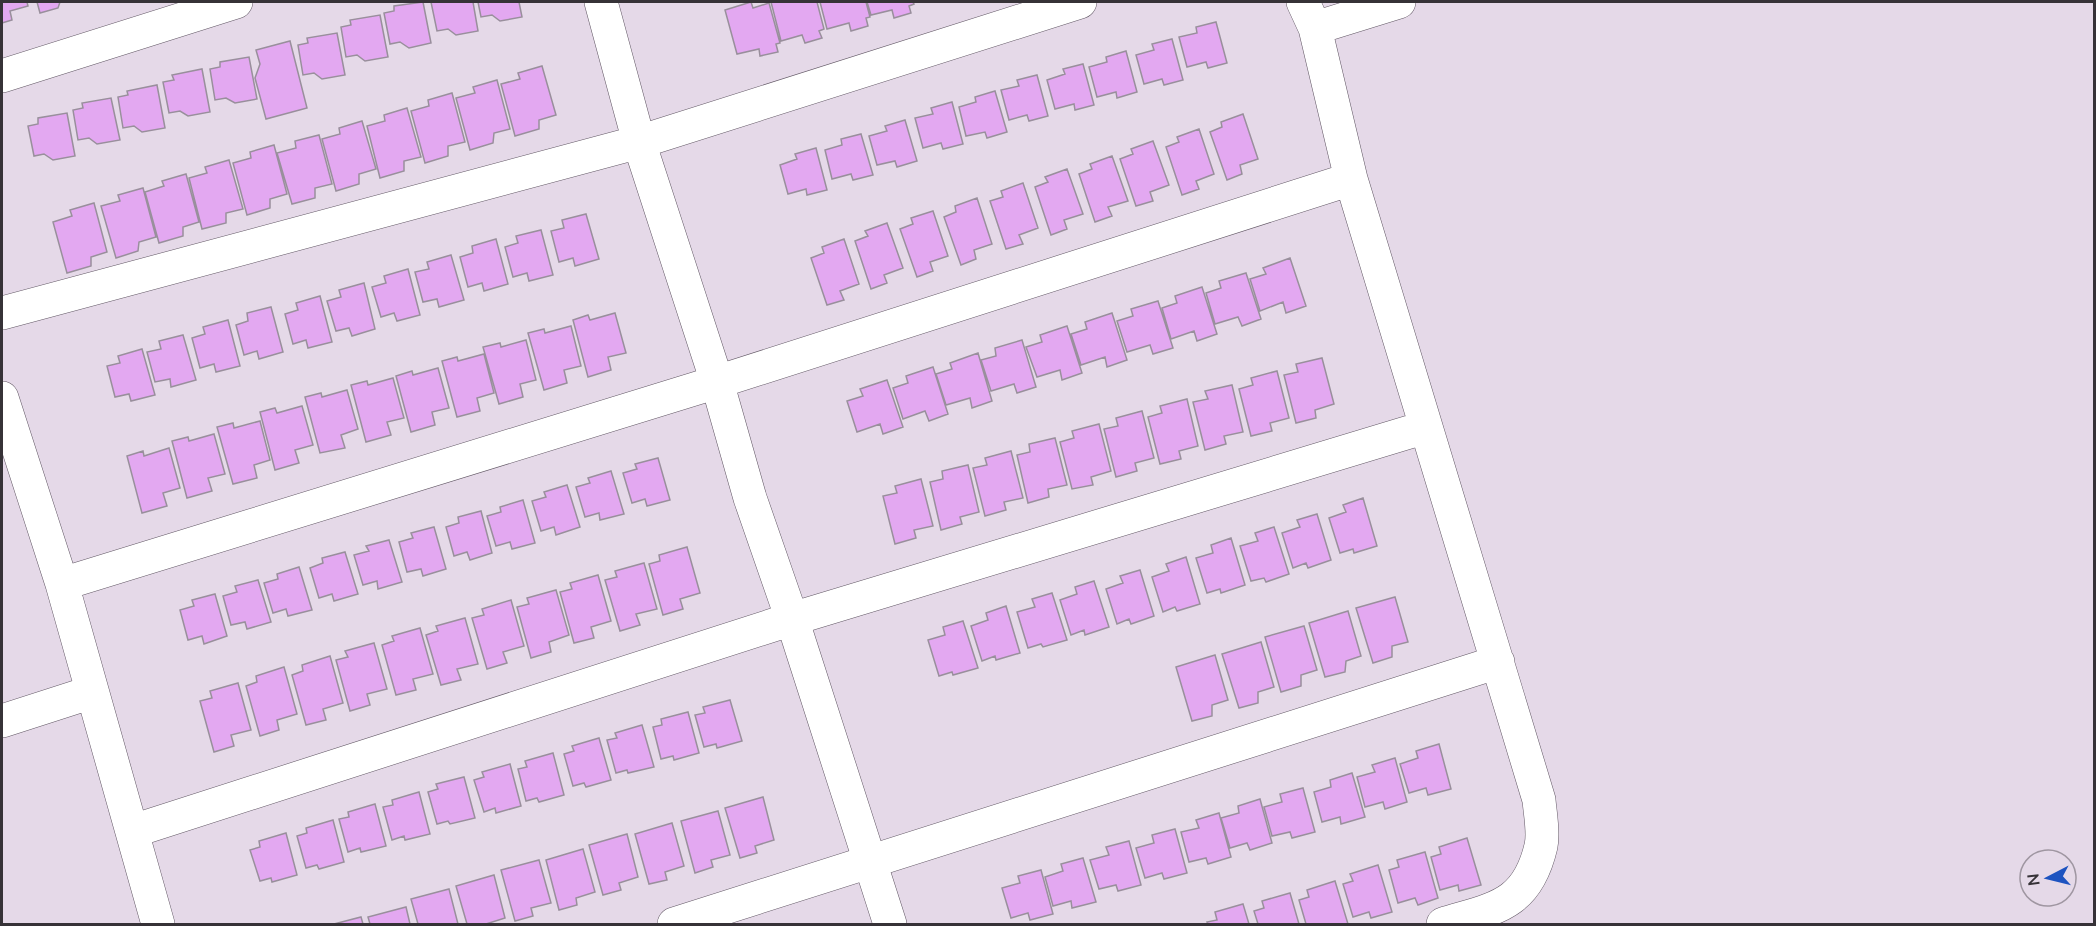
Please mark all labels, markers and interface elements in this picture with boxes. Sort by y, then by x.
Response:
north arrow [2018,848,2078,908]
text: N [2022,873,2044,887]

